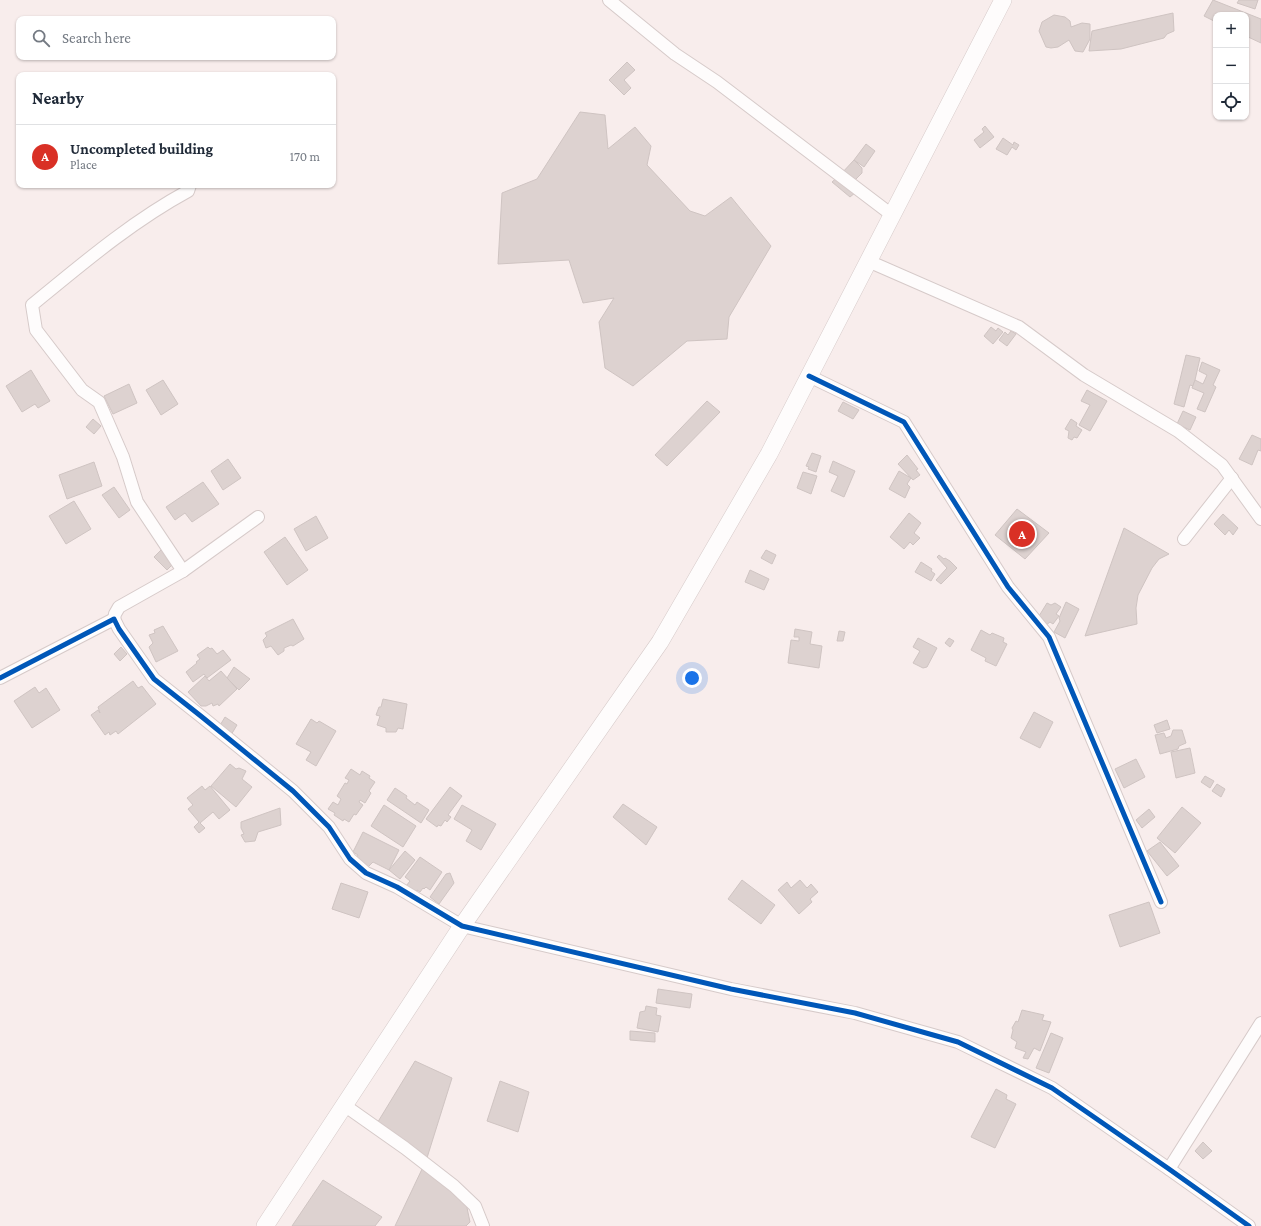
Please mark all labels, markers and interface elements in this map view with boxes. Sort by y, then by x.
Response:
map controls [1213,12,1249,120]
button: + [1213,12,1249,48]
search box [16,16,336,60]
icon: search [30,27,52,49]
text: Search here [62,30,131,46]
button: − [1213,48,1249,84]
button: locate [1213,84,1249,120]
text: Nearby [32,89,84,108]
text: Uncompleted building [70,141,213,157]
text: A [41,149,49,164]
text: 170 m [290,149,320,164]
text: Place [70,157,97,172]
pin: A [1009,519,1035,549]
your location [682,668,702,688]

